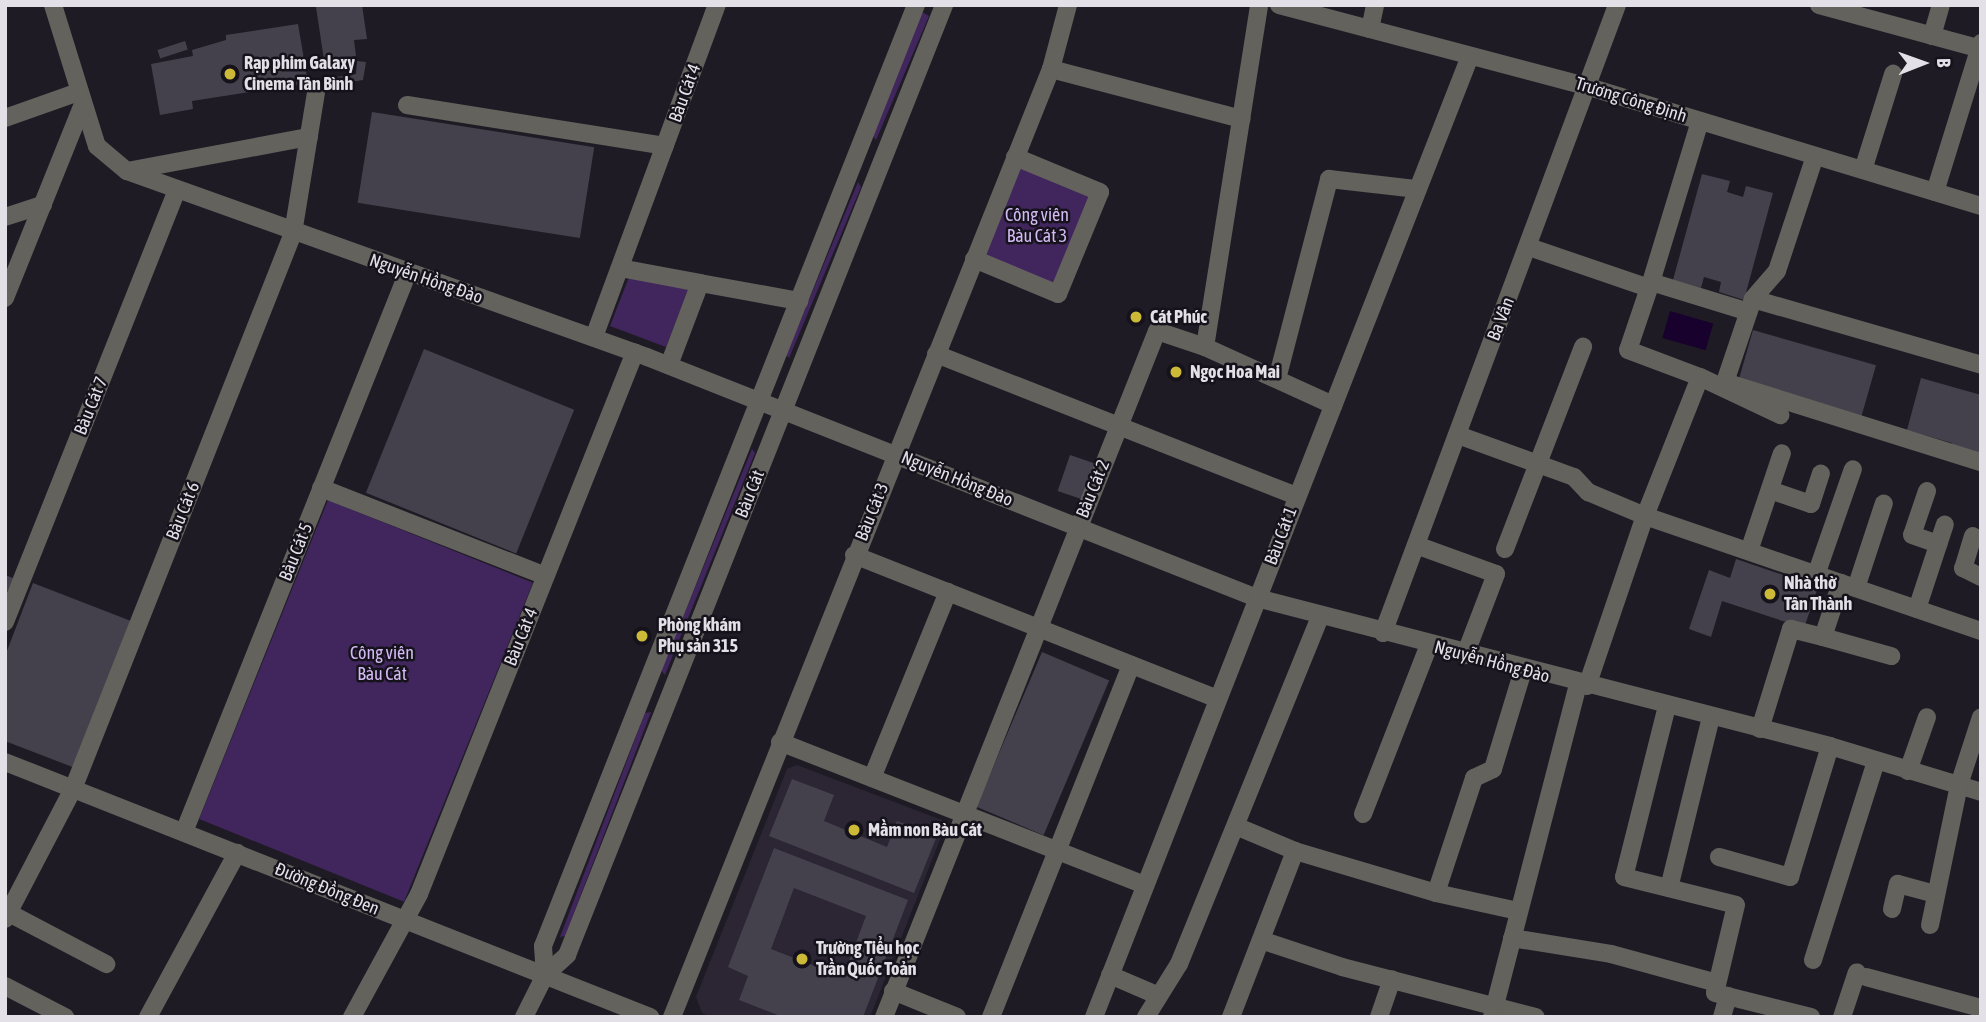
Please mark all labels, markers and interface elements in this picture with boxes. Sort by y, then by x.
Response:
north arrow [1888,28,1958,98]
place label: Rạp phim Galaxy Cinema Tân Bình [244,53,355,96]
text: B [1933,58,1955,67]
street label: Bàu Cát 4 [664,61,706,125]
marker: Rạp phim Galaxy Cinema Tân Bình [222,66,238,82]
street label: Trương Công Định [1573,73,1689,127]
park label: Công viên Bàu Cát 3 [1005,205,1069,248]
street label: Nguyễn Hồng Đào [366,250,486,308]
street label: Ba Vân [1483,294,1519,344]
place label: Cát Phúc [1150,306,1207,328]
marker: Cát Phúc [1128,309,1144,325]
place label: Ngọc Hoa Mai [1190,361,1280,383]
marker: Ngọc Hoa Mai [1168,364,1184,380]
street label: Bàu Cát 7 [70,374,112,438]
street label: Nguyễn Hồng Đào [898,447,1016,511]
street label: Bàu Cát 2 [1072,457,1114,521]
street label: Bàu Cát [731,467,769,521]
street label: Bàu Cát 6 [162,479,204,543]
street label: Bàu Cát 3 [851,480,893,544]
street label: Bàu Cát 1 [1260,504,1302,568]
street label: Bàu Cát 5 [275,520,317,584]
place label: Nhà thờ Tân Thành [1784,573,1852,616]
marker: Nhà thờ Tân Thành [1762,586,1778,602]
street label: Bàu Cát 4 [500,605,542,669]
place label: Phòng khám Phụ sản 315 [658,615,741,658]
marker: Phòng khám Phụ sản 315 [632,626,652,646]
street label: Nguyễn Hồng Đào [1432,636,1552,688]
park label: Công viên Bàu Cát [350,643,414,686]
place label: Mầm non Bàu Cát [868,819,982,841]
marker: Mầm non Bàu Cát [846,822,862,838]
street label: Đường Đồng Đen [272,858,382,920]
place label: Trường Tiểu học Trần Quốc Toản [816,938,919,981]
marker: Trường Tiểu học Trần Quốc Toản [794,951,810,967]

